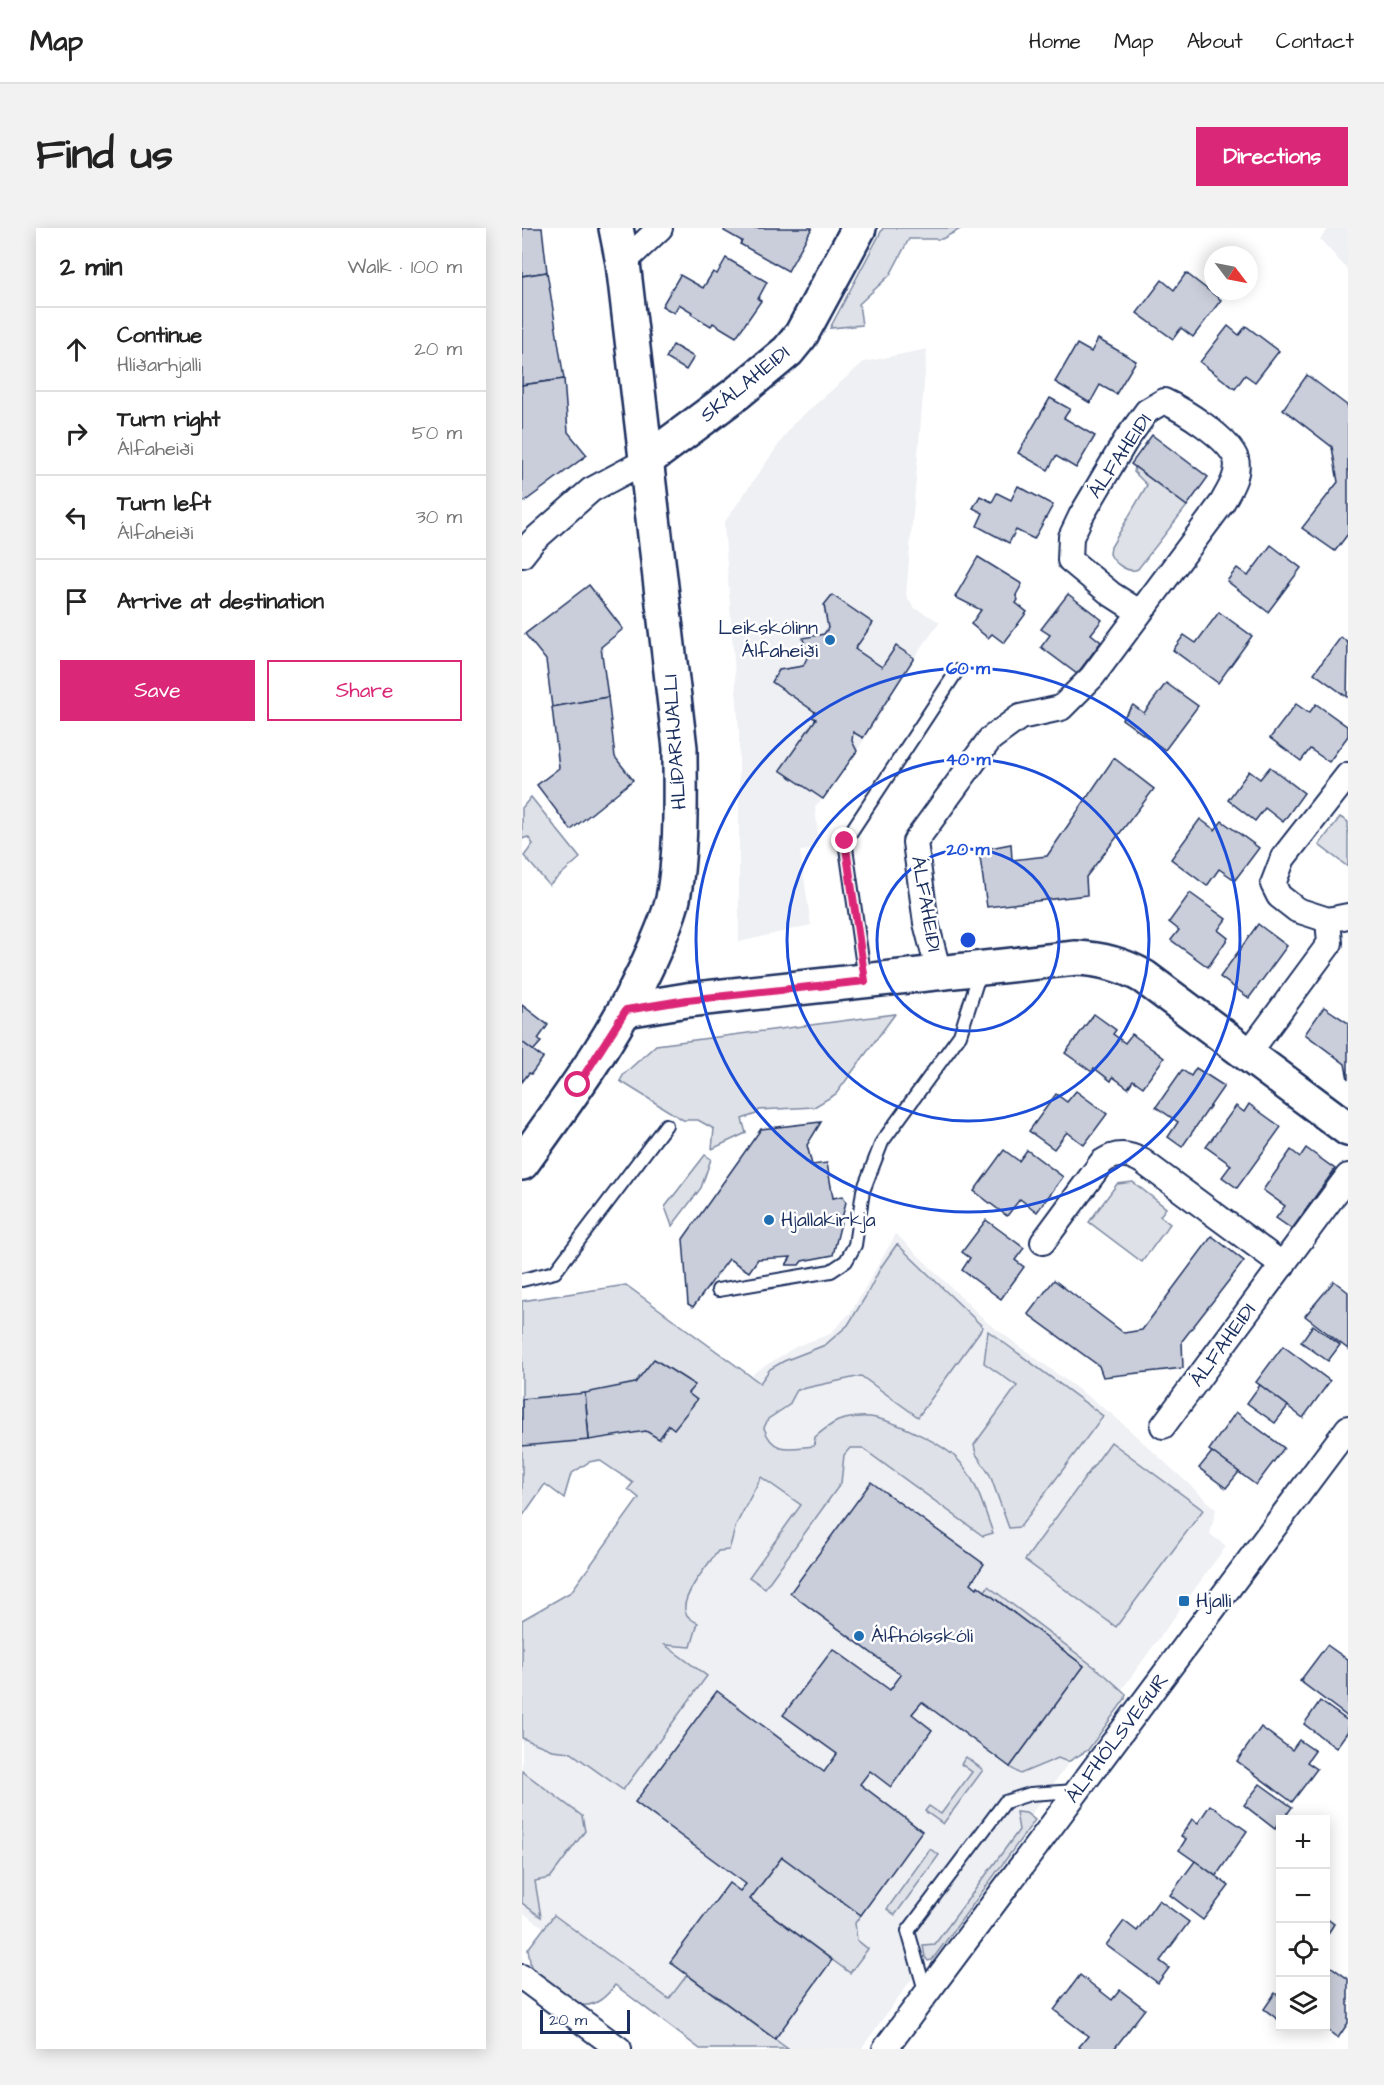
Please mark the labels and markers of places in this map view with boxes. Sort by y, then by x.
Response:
place label: Leikskólinn Álfaheiði [718,614,818,665]
marker: Leikskólinn Álfaheiði [823,633,837,647]
centre of rings [958,930,978,950]
place label: Hjallakirkja [781,1206,876,1234]
marker: Hjallakirkja [762,1213,776,1227]
place label: Hjalli [1196,1587,1231,1615]
marker: Hjalli [1177,1594,1191,1608]
place label: Álfhólsskóli [871,1622,973,1650]
marker: Álfhólsskóli [852,1629,866,1643]

